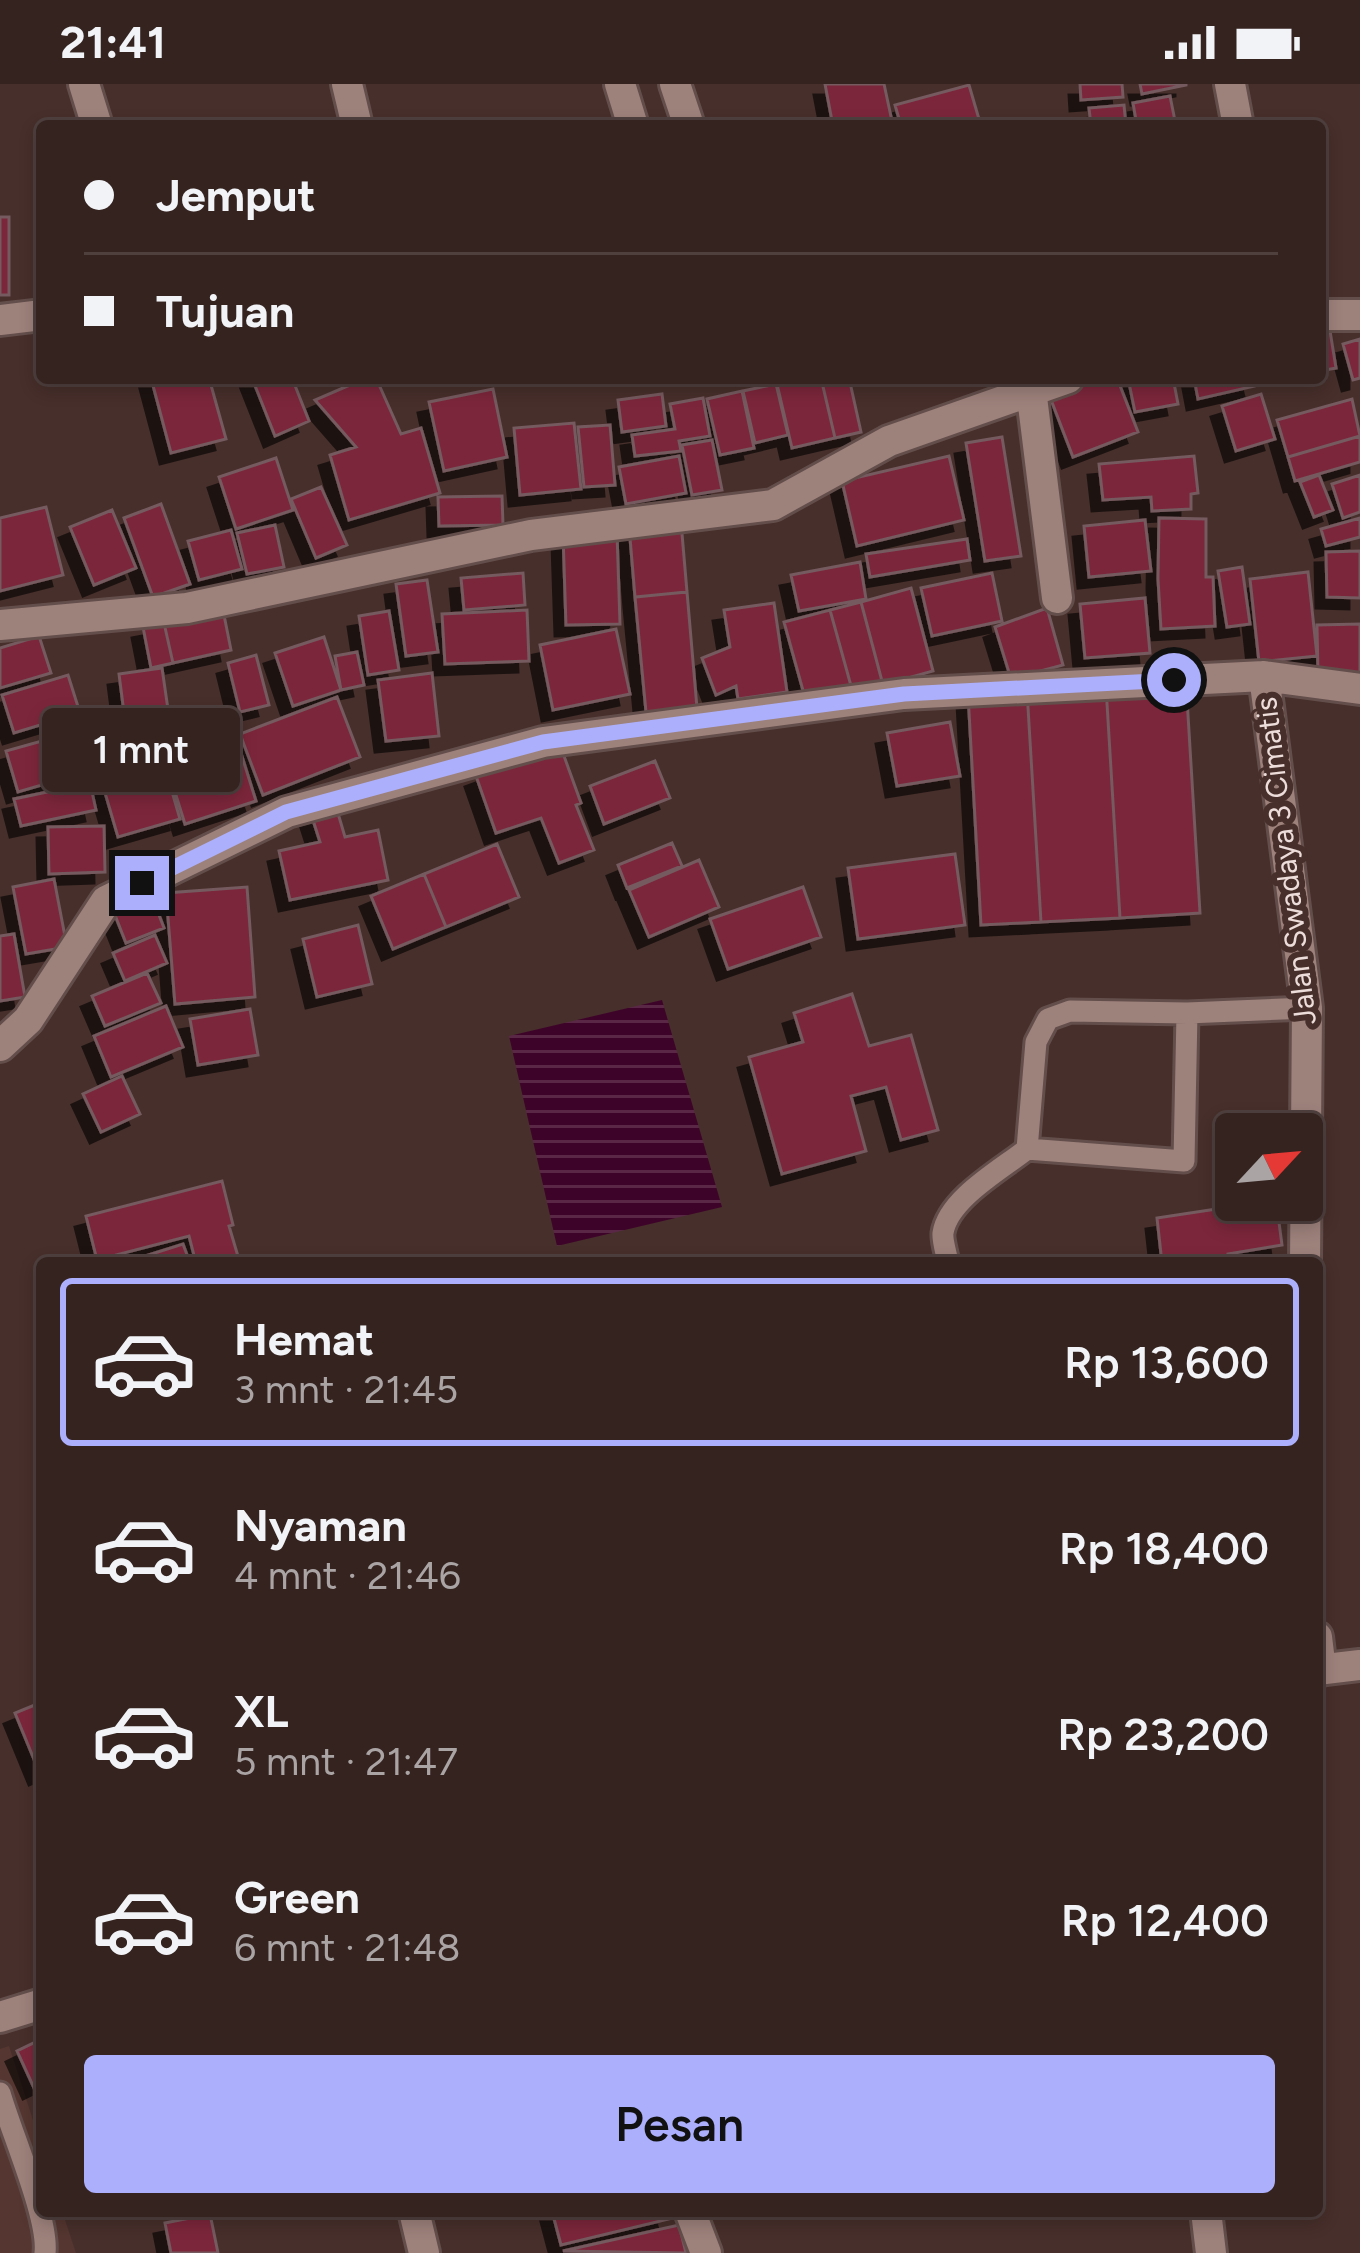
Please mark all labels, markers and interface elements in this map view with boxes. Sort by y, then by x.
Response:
text: 21:41 [60,15,166,69]
text: Jemput [156,168,316,222]
text: Tujuan [156,284,294,338]
route start [1147,653,1201,707]
street label: Jalan Swadaya 3 Cimatis [1247,695,1324,1027]
callout: 1 mnt [43,709,241,793]
text: 1 mnt [93,726,189,773]
route end [115,856,169,910]
north arrow [1215,1113,1323,1221]
map controls [1215,1113,1323,1221]
icon: car [90,1308,198,1416]
text: Hemat [234,1312,374,1366]
text: Rp 13,600 [1064,1335,1269,1389]
text: 3 mnt · 21:45 [234,1366,458,1413]
icon: car [90,1494,198,1602]
text: Nyaman [234,1498,407,1552]
text: Rp 18,400 [1059,1521,1269,1575]
text: 4 mnt · 21:46 [234,1552,461,1599]
icon: car [90,1680,198,1788]
text: XL [234,1684,289,1738]
text: Rp 23,200 [1057,1707,1269,1761]
text: 5 mnt · 21:47 [234,1738,458,1785]
icon: car [90,1866,198,1974]
text: Green [234,1870,360,1924]
text: Rp 12,400 [1061,1893,1269,1947]
text: 6 mnt · 21:48 [234,1924,461,1971]
button: Pesan [84,2055,1275,2193]

